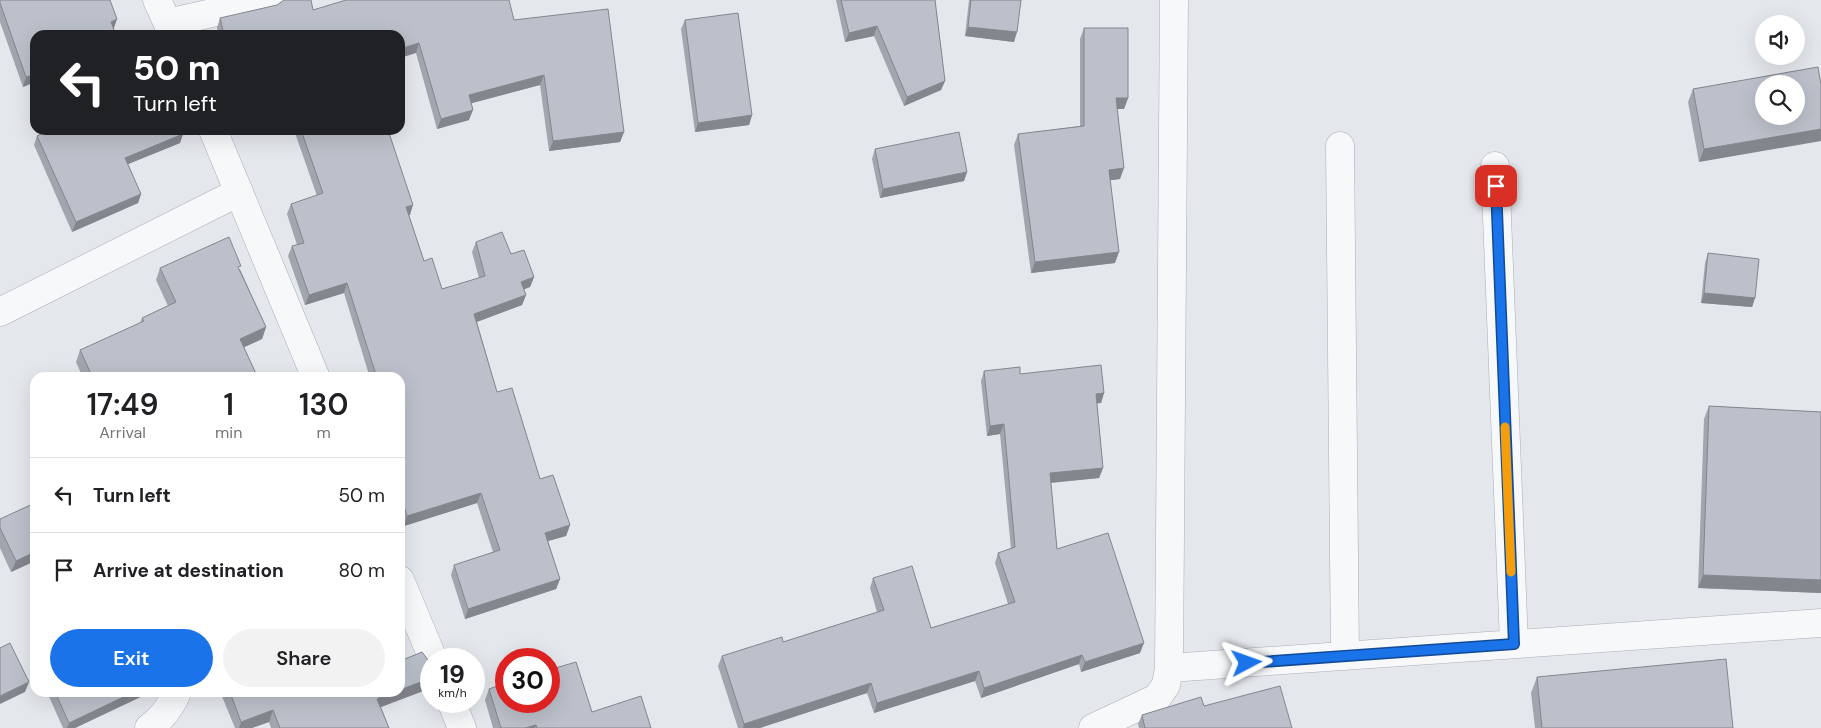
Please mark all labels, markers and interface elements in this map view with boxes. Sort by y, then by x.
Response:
map controls [1755,15,1805,125]
button: sound [1755,15,1805,65]
text: 50 m [133,45,221,91]
icon: left [50,50,115,115]
button: search [1755,75,1805,125]
text: Turn left [133,89,217,118]
pin [1475,165,1517,207]
icon: arrive [1482,172,1510,200]
text: 17:49 [87,385,158,424]
text: 1 [223,385,234,424]
text: 130 [299,385,348,424]
text: Arrival [99,422,146,443]
text: min [215,422,242,443]
text: m [317,422,331,443]
icon: left [50,481,78,509]
text: Turn left [93,483,171,508]
text: 50 m [338,483,385,508]
icon: arrive [50,556,78,584]
text: Arrive at destination [93,558,284,583]
text: 80 m [338,558,385,583]
button: Exit [50,629,213,687]
button: Share [223,629,385,687]
position arrow [1220,636,1272,688]
speed limit sign: 30 [495,648,560,713]
text: 19 [440,658,465,691]
text: km/h [438,685,467,701]

